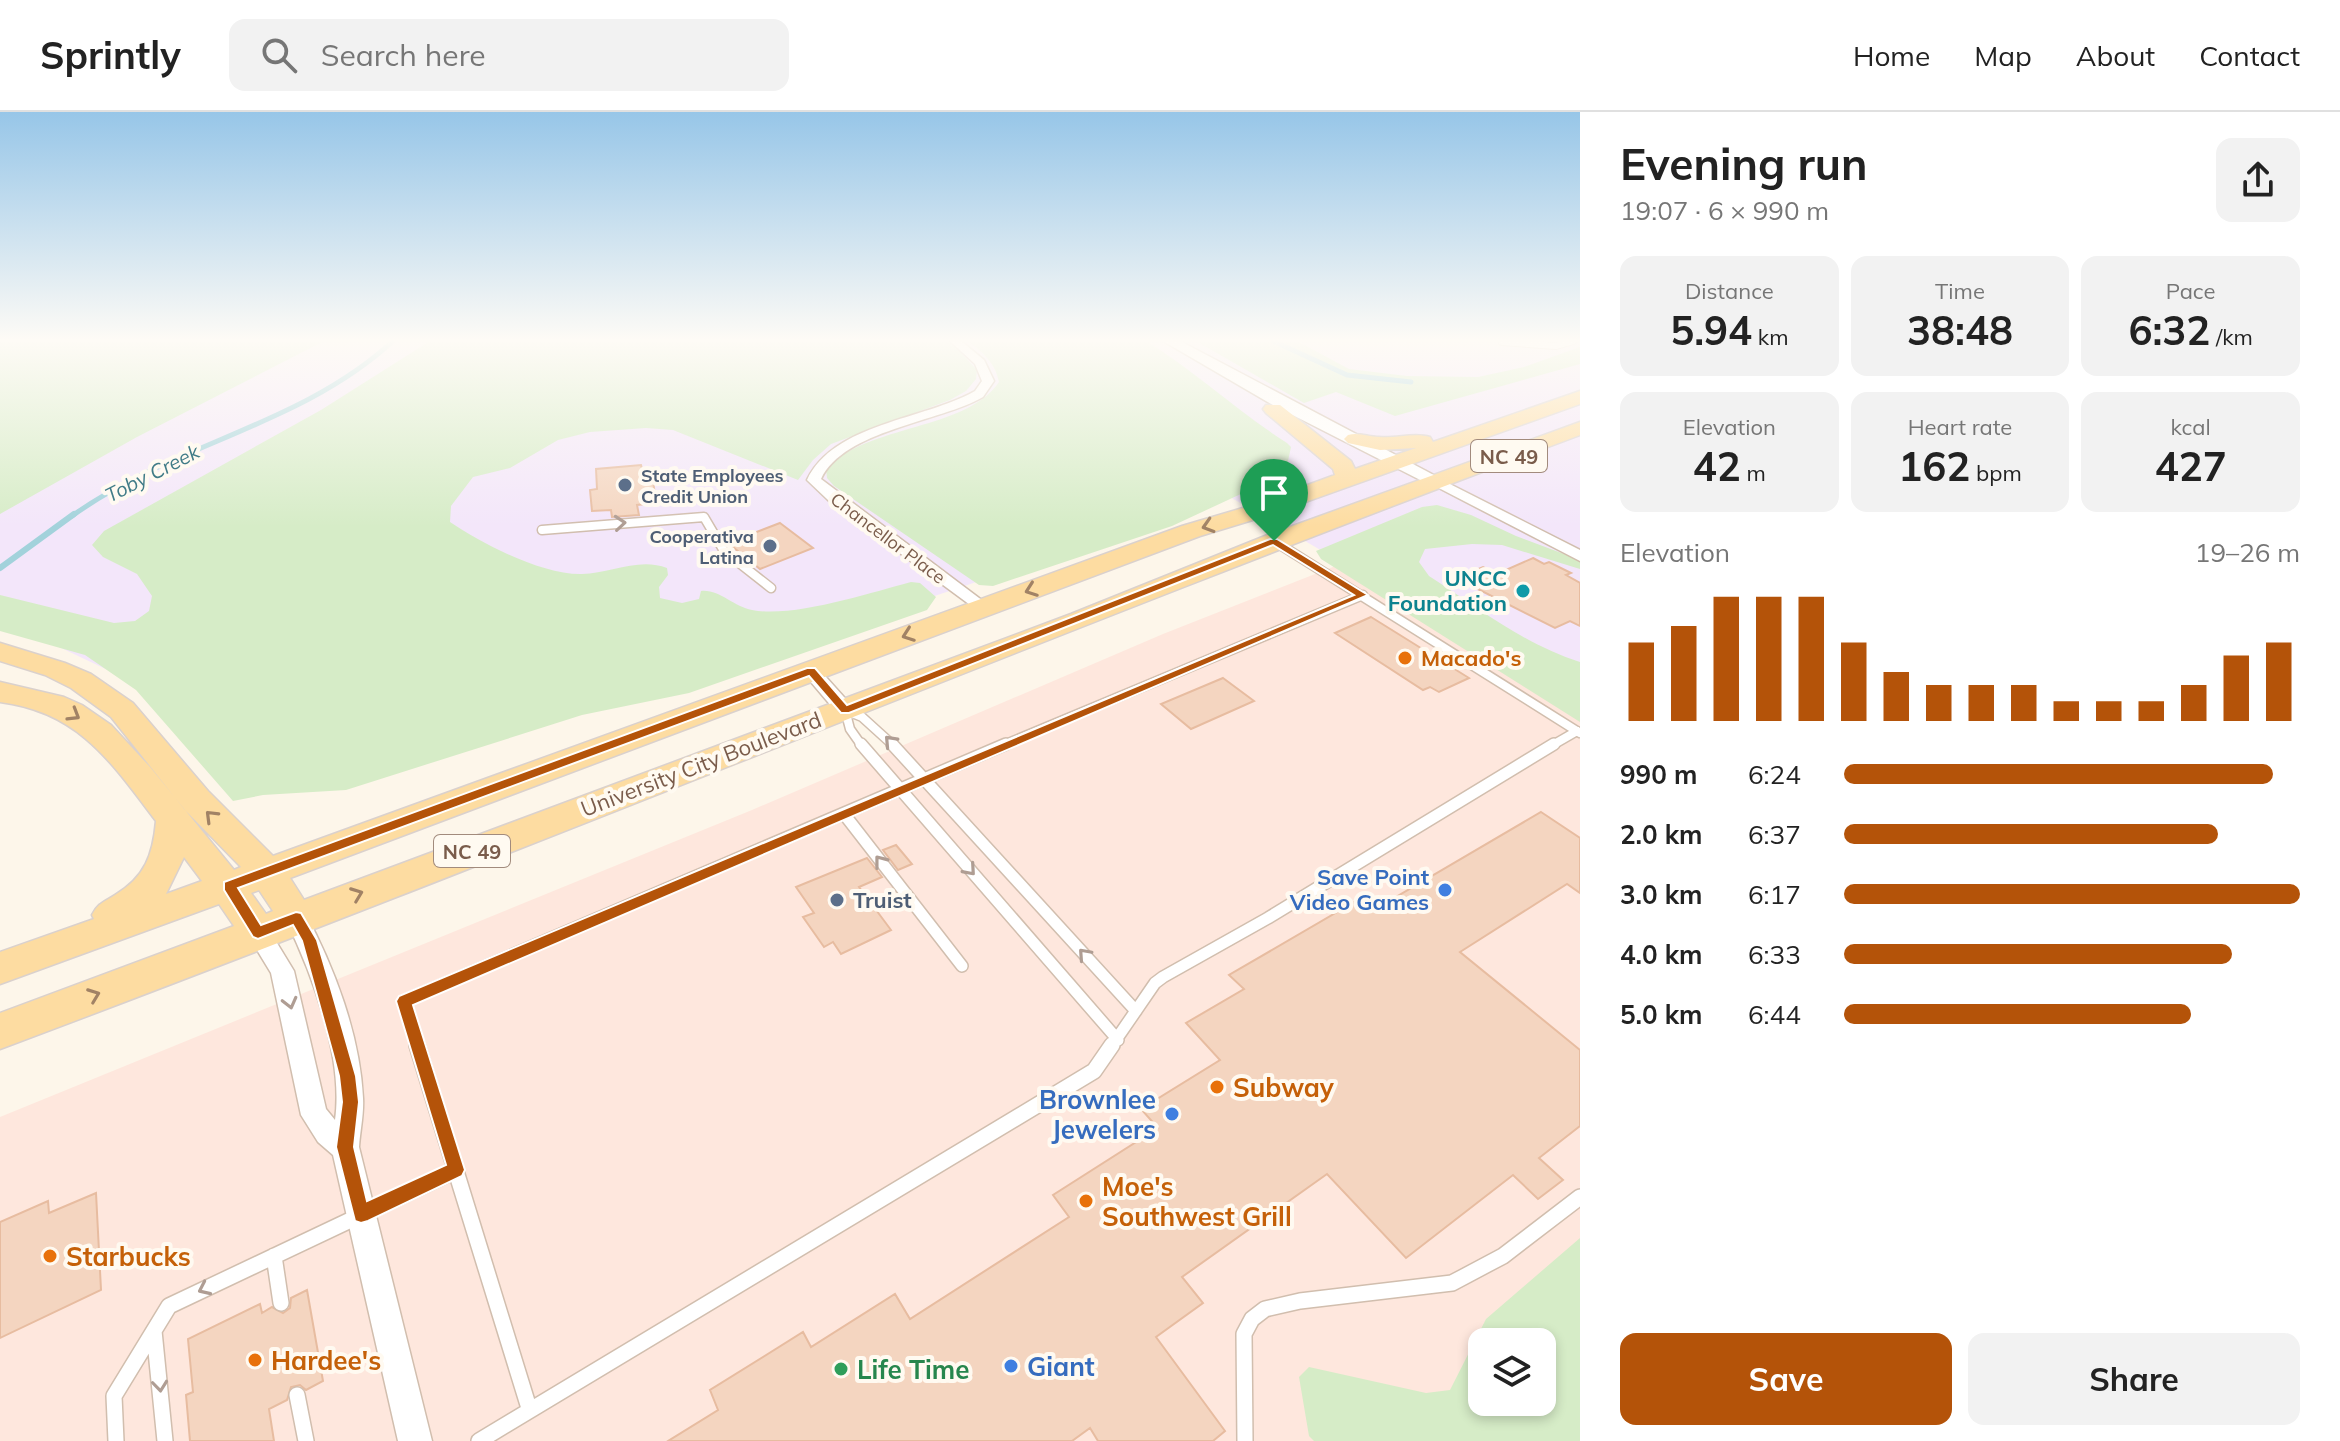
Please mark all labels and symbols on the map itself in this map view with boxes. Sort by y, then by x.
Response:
water label: Toby Creek [101,438,204,507]
road number: NC 49 [1471,440,1547,472]
pin [1240,459,1308,541]
place label: State Employees Credit Union [641,464,784,508]
marker: State Employees Credit Union [616,476,634,494]
street label: Chancellor Place [826,487,950,589]
one-way arrow [614,515,627,532]
one-way arrow [1201,517,1215,533]
place label: Cooperativa Latina [650,525,754,569]
marker: Cooperativa Latina [761,537,779,555]
place label: UNCC Foundation [1388,564,1507,617]
one-way arrow [1025,580,1039,597]
marker: UNCC Foundation [1514,582,1532,600]
one-way arrow [902,625,916,642]
place label: Macado's [1421,644,1521,672]
marker: Macado's [1396,649,1414,667]
one-way arrow [65,705,80,721]
street label: University City Boulevard [577,705,825,823]
one-way arrow [884,736,899,750]
one-way arrow [206,811,220,825]
road number: NC 49 [434,835,510,867]
one-way arrow [875,855,889,869]
one-way arrow [960,860,975,875]
place label: Save Point Video Games [1289,863,1429,916]
marker: Save Point Video Games [1436,881,1454,899]
place label: Truist [853,886,912,914]
one-way arrow [349,887,363,904]
marker: Truist [828,891,846,909]
one-way arrow [1079,948,1093,963]
one-way arrow [86,988,100,1005]
one-way arrow [280,995,297,1009]
place label: Subway [1233,1071,1335,1104]
marker: Subway [1208,1078,1226,1096]
place label: Brownlee Jewelers [1039,1083,1156,1146]
marker: Brownlee Jewelers [1163,1105,1181,1123]
place label: Moe's Southwest Grill [1102,1170,1292,1233]
marker: Moe's Southwest Grill [1077,1192,1095,1210]
place label: Starbucks [66,1240,191,1273]
marker: Starbucks [41,1247,59,1265]
one-way arrow [197,1279,212,1295]
place label: Hardee's [271,1344,381,1377]
place label: Giant [1027,1350,1095,1383]
marker: Hardee's [246,1351,264,1369]
place label: Life Time [857,1353,969,1386]
marker: Giant [1002,1357,1020,1375]
marker: Life Time [832,1360,850,1378]
one-way arrow [151,1380,168,1393]

